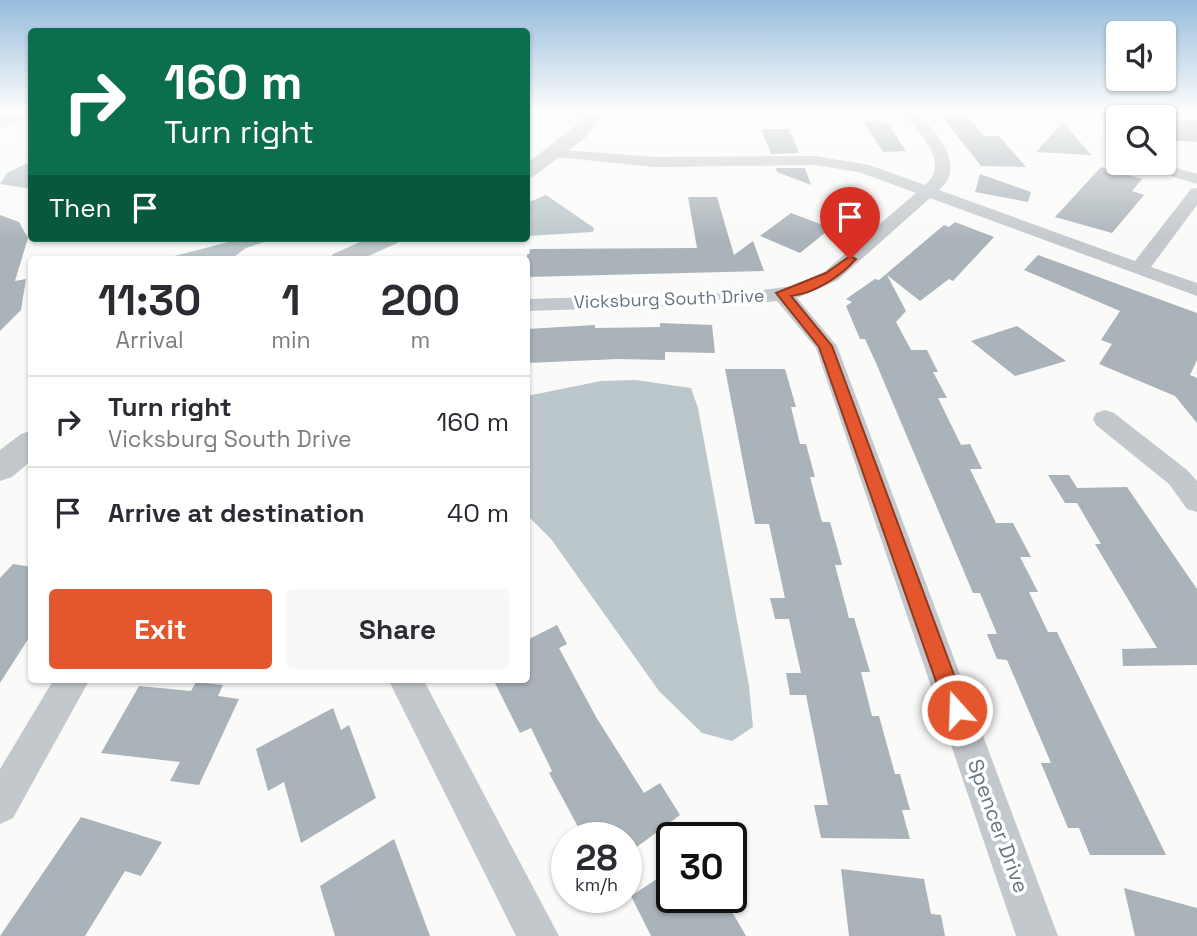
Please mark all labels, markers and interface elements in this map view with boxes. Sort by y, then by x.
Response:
map controls [1106,21,1176,175]
button: sound [1106,21,1176,91]
text: 160 m [164,51,302,113]
icon: right [49,56,140,147]
button: search [1106,105,1176,175]
text: Turn right [164,112,314,152]
pin [820,187,880,259]
icon: arrive [126,189,164,227]
text: Then [49,191,112,225]
icon: arrive [831,198,869,236]
text: 11:30 [98,274,201,327]
text: 1 [281,274,300,327]
text: 200 [381,274,460,327]
street label: Vicksburg South Drive [573,284,765,313]
text: Arrival [115,325,184,355]
text: min [271,325,311,355]
text: m [410,325,430,355]
text: Turn right [108,390,232,424]
icon: right [49,403,87,441]
text: 160 m [437,405,509,439]
text: Vicksburg South Drive [108,424,352,454]
icon: arrive [49,494,87,532]
text: Arrive at destination [108,496,365,530]
text: 40 m [447,496,509,530]
button: Exit [49,589,272,669]
button: Share [286,589,509,669]
position arrow [920,673,994,747]
street label: Spencer Drive [962,755,1035,896]
speed limit sign: 30 [656,822,747,913]
text: 28 [576,836,617,880]
text: km/h [575,873,618,896]

